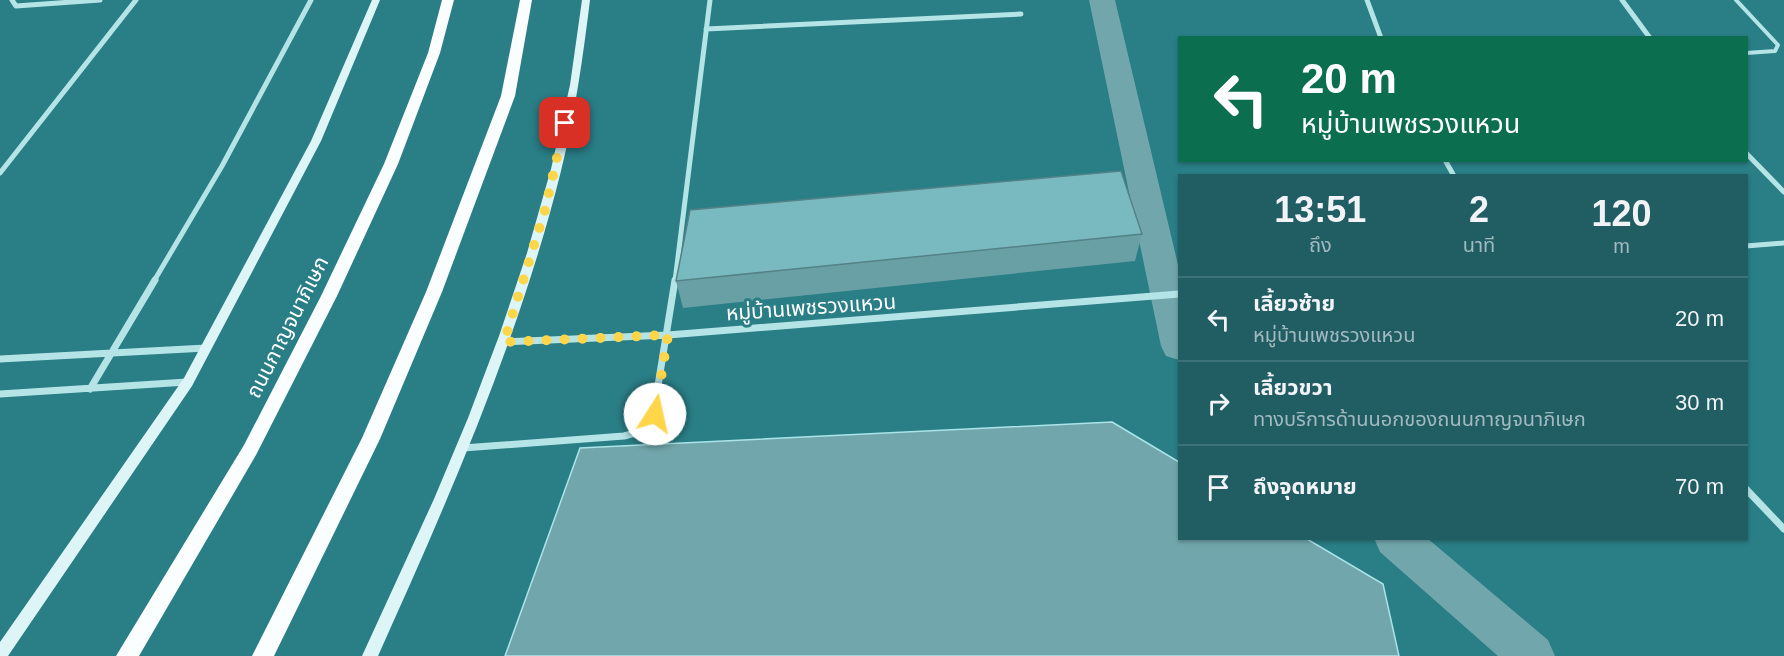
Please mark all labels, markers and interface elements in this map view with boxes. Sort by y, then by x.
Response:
text: 20 m [1301,55,1397,102]
icon: left [1202,60,1280,138]
pin [539,97,590,148]
icon: arrive [548,106,581,139]
text: หมู่บ้านเพชรวงแหวน [1301,109,1520,139]
text: 13:51 [1274,189,1366,230]
text: 2 [1469,189,1489,230]
text: 120 [1592,193,1652,234]
text: ถึง [1309,234,1332,256]
text: นาที [1463,234,1495,256]
text: m [1613,235,1630,257]
street label: ถนนกาญจนาภิเษก [241,252,333,402]
street label: หมู่บ้านเพชรวงแหวน [725,290,897,326]
text: เลี้ยวซ้าย [1253,291,1335,316]
icon: left [1202,303,1235,336]
text: 20 m [1675,306,1724,331]
text: หมู่บ้านเพชรวงแหวน [1253,324,1415,346]
text: เลี้ยวขวา [1253,375,1333,400]
position arrow [623,382,687,446]
icon: right [1202,387,1235,420]
text: 30 m [1675,390,1724,415]
text: ทางบริการด้านนอกของถนนกาญจนาภิเษก [1253,408,1586,430]
icon: arrive [1202,471,1235,504]
text: ถึงจุดหมาย [1253,474,1357,499]
text: 70 m [1675,474,1724,499]

